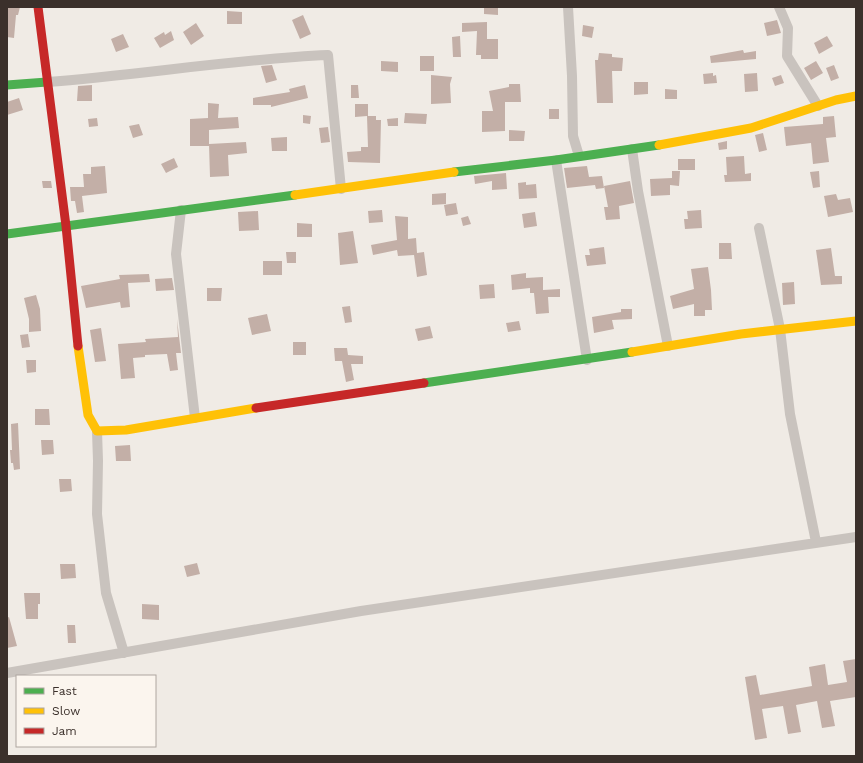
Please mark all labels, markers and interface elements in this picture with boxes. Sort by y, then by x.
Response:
legend [16,675,156,747]
text: Fast [52,684,77,698]
text: Slow [52,704,80,718]
text: Jam [52,724,77,738]

